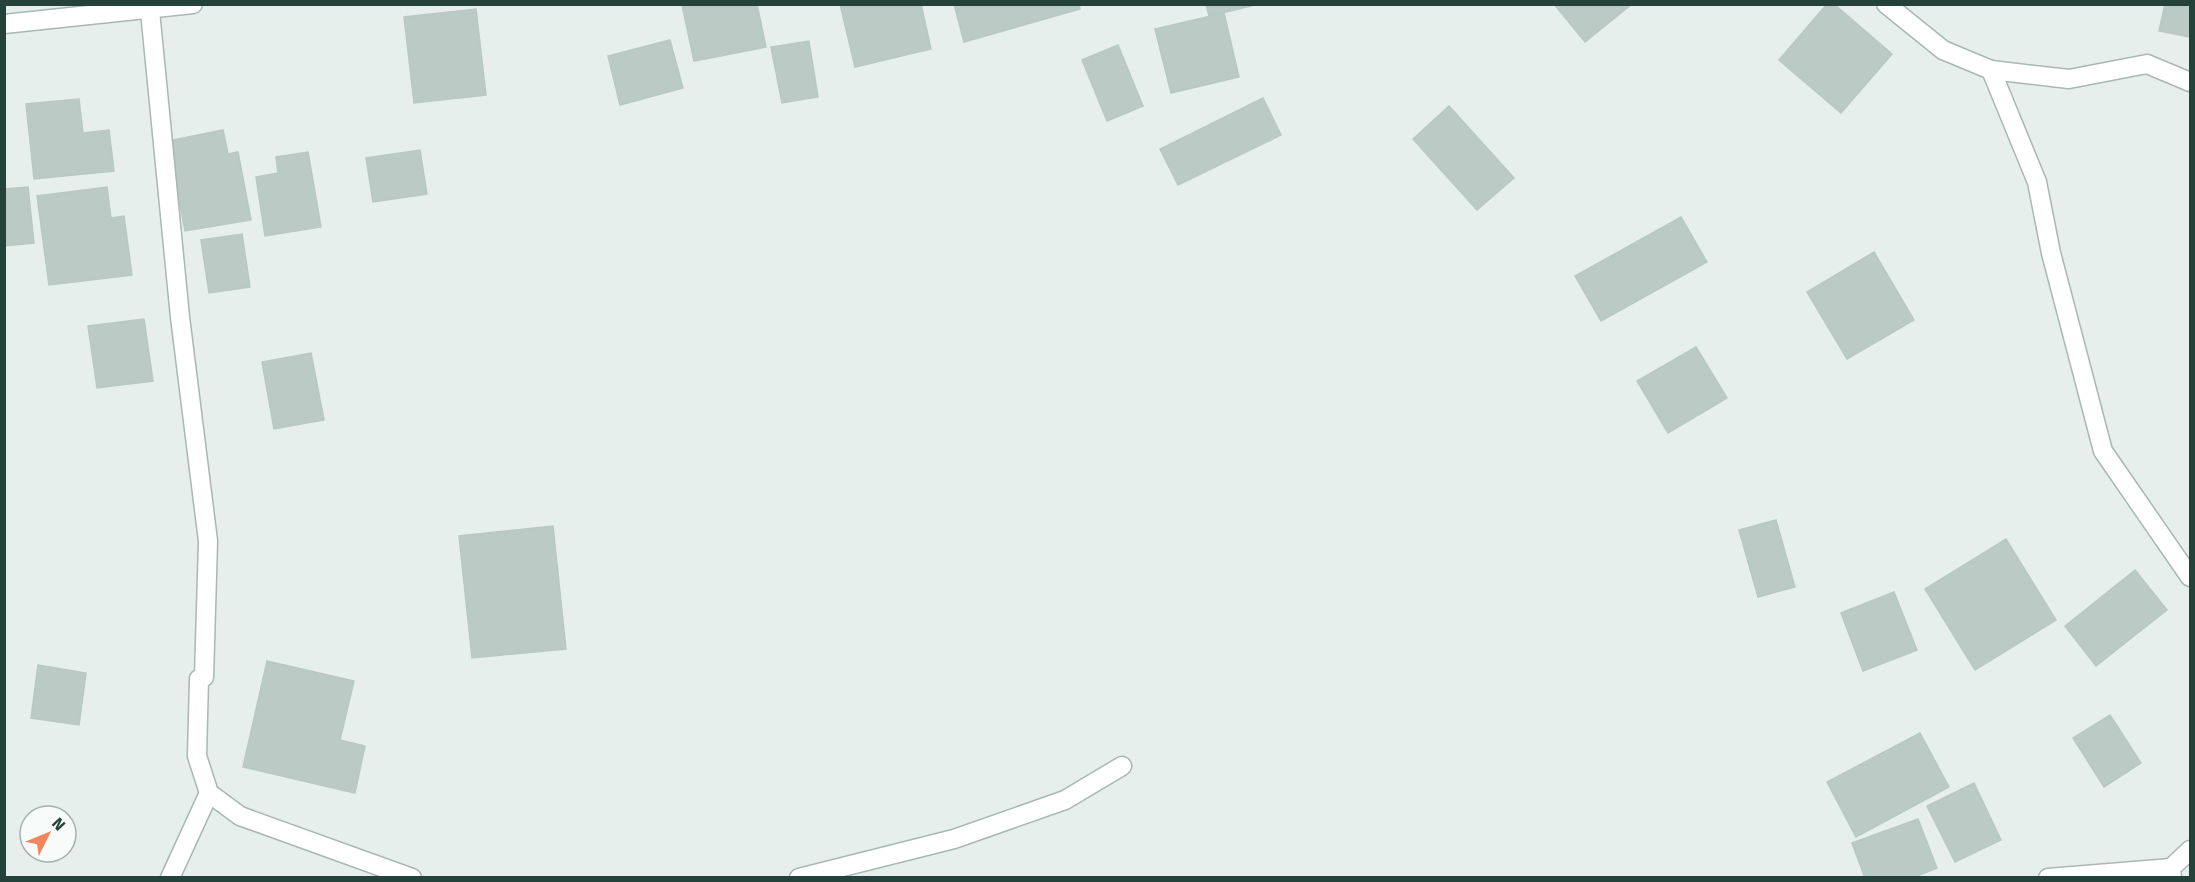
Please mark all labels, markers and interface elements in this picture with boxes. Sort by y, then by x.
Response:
north arrow [18,804,78,864]
text: N [48,814,69,834]

